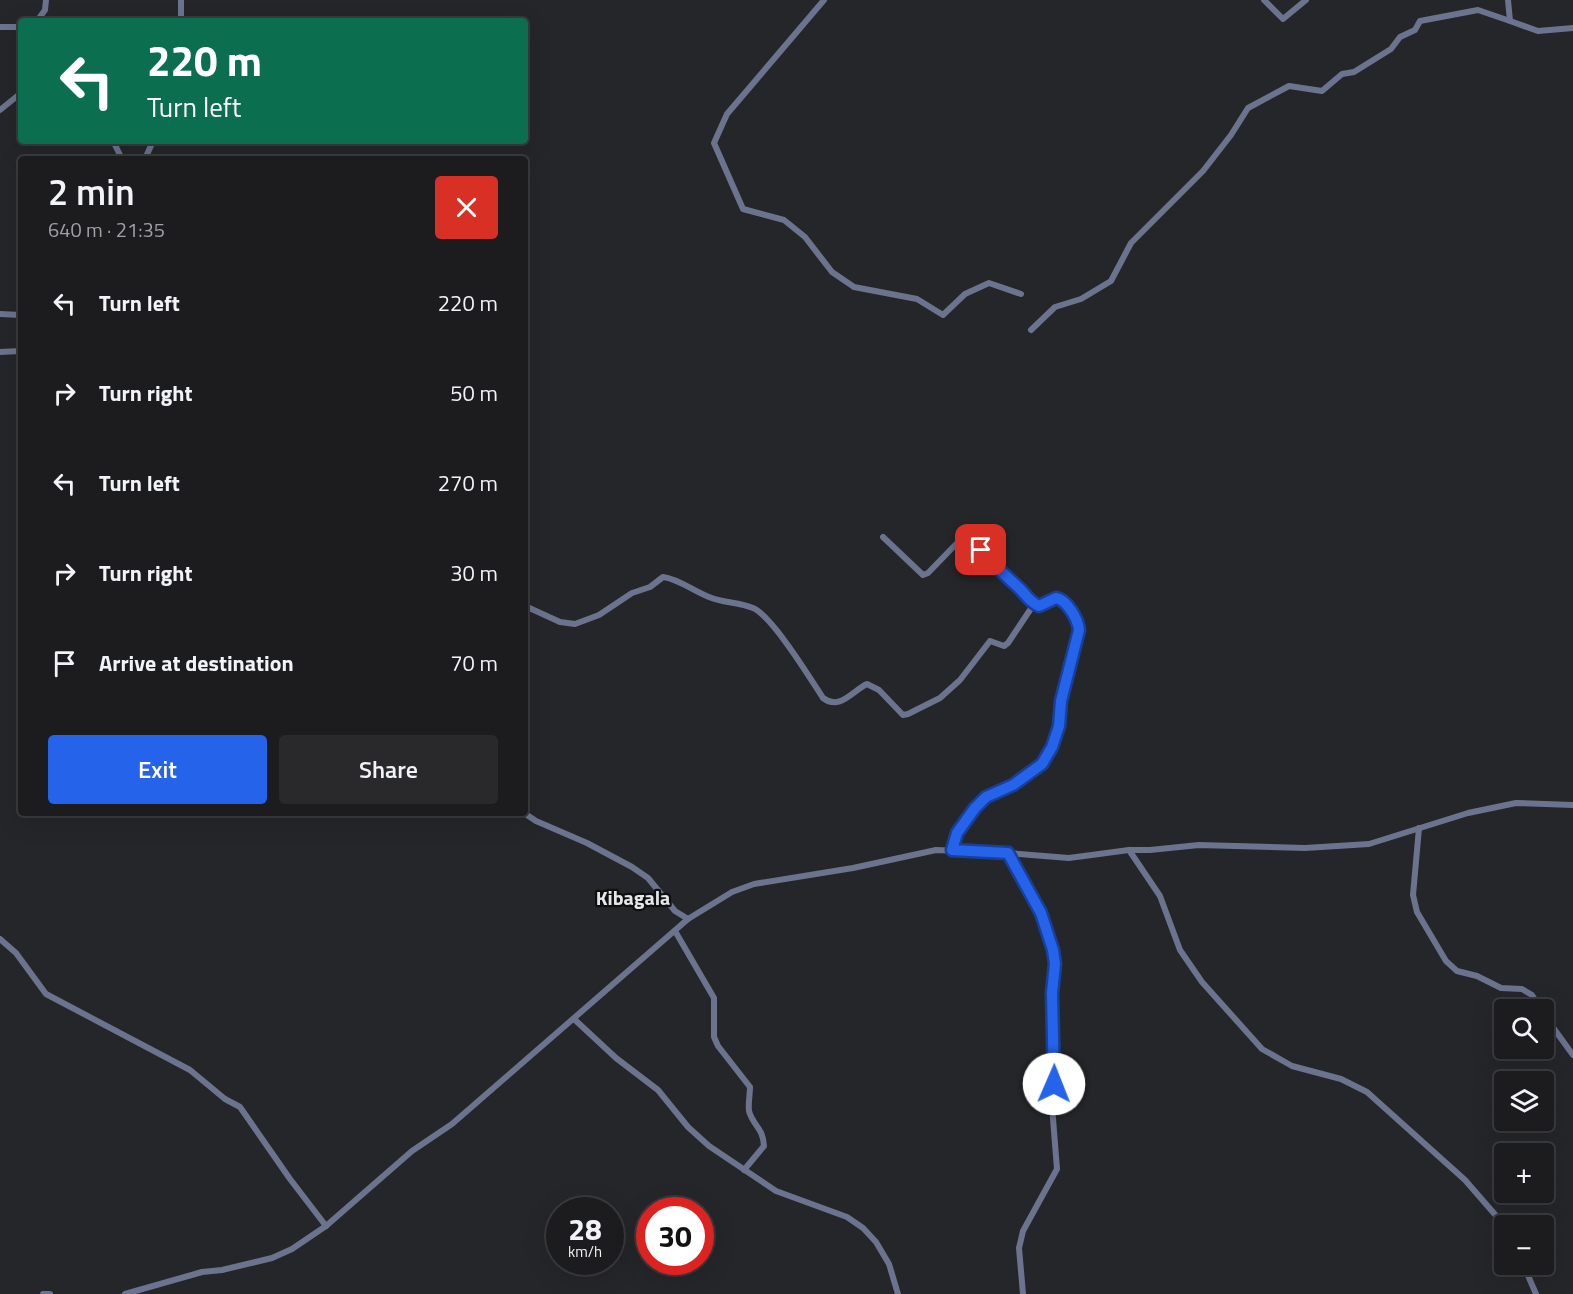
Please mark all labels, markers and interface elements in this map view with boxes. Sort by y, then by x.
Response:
text: 220 m [147,28,262,92]
icon: left [48,42,126,120]
text: Turn left [147,86,241,127]
text: 2 min [48,164,135,219]
button: close [435,176,498,239]
text: 640 m · 21:35 [48,214,165,245]
text: Turn left [99,286,180,320]
text: 220 m [438,286,498,320]
icon: left [48,287,81,320]
text: Turn right [99,376,193,410]
text: 50 m [450,376,498,410]
icon: right [48,377,81,410]
text: Turn left [99,466,180,500]
text: 270 m [438,466,498,500]
icon: left [48,467,81,500]
pin [955,524,1006,575]
icon: arrive [964,533,997,566]
text: Turn right [99,556,193,590]
text: 30 m [450,556,498,590]
icon: right [48,557,81,590]
text: Arrive at destination [99,646,294,680]
text: 70 m [450,646,498,680]
icon: arrive [48,647,81,680]
button: Exit [48,735,267,804]
button: Share [279,735,498,804]
district label: Kibagala [596,882,670,913]
map controls [1494,999,1554,1275]
button: search [1494,999,1554,1059]
position arrow [1022,1052,1086,1116]
button: layers [1494,1071,1554,1131]
button: + [1494,1143,1554,1203]
speed limit sign: 30 [636,1197,714,1275]
text: 28 [568,1206,602,1252]
button: − [1494,1215,1554,1275]
text: km/h [568,1240,602,1263]

